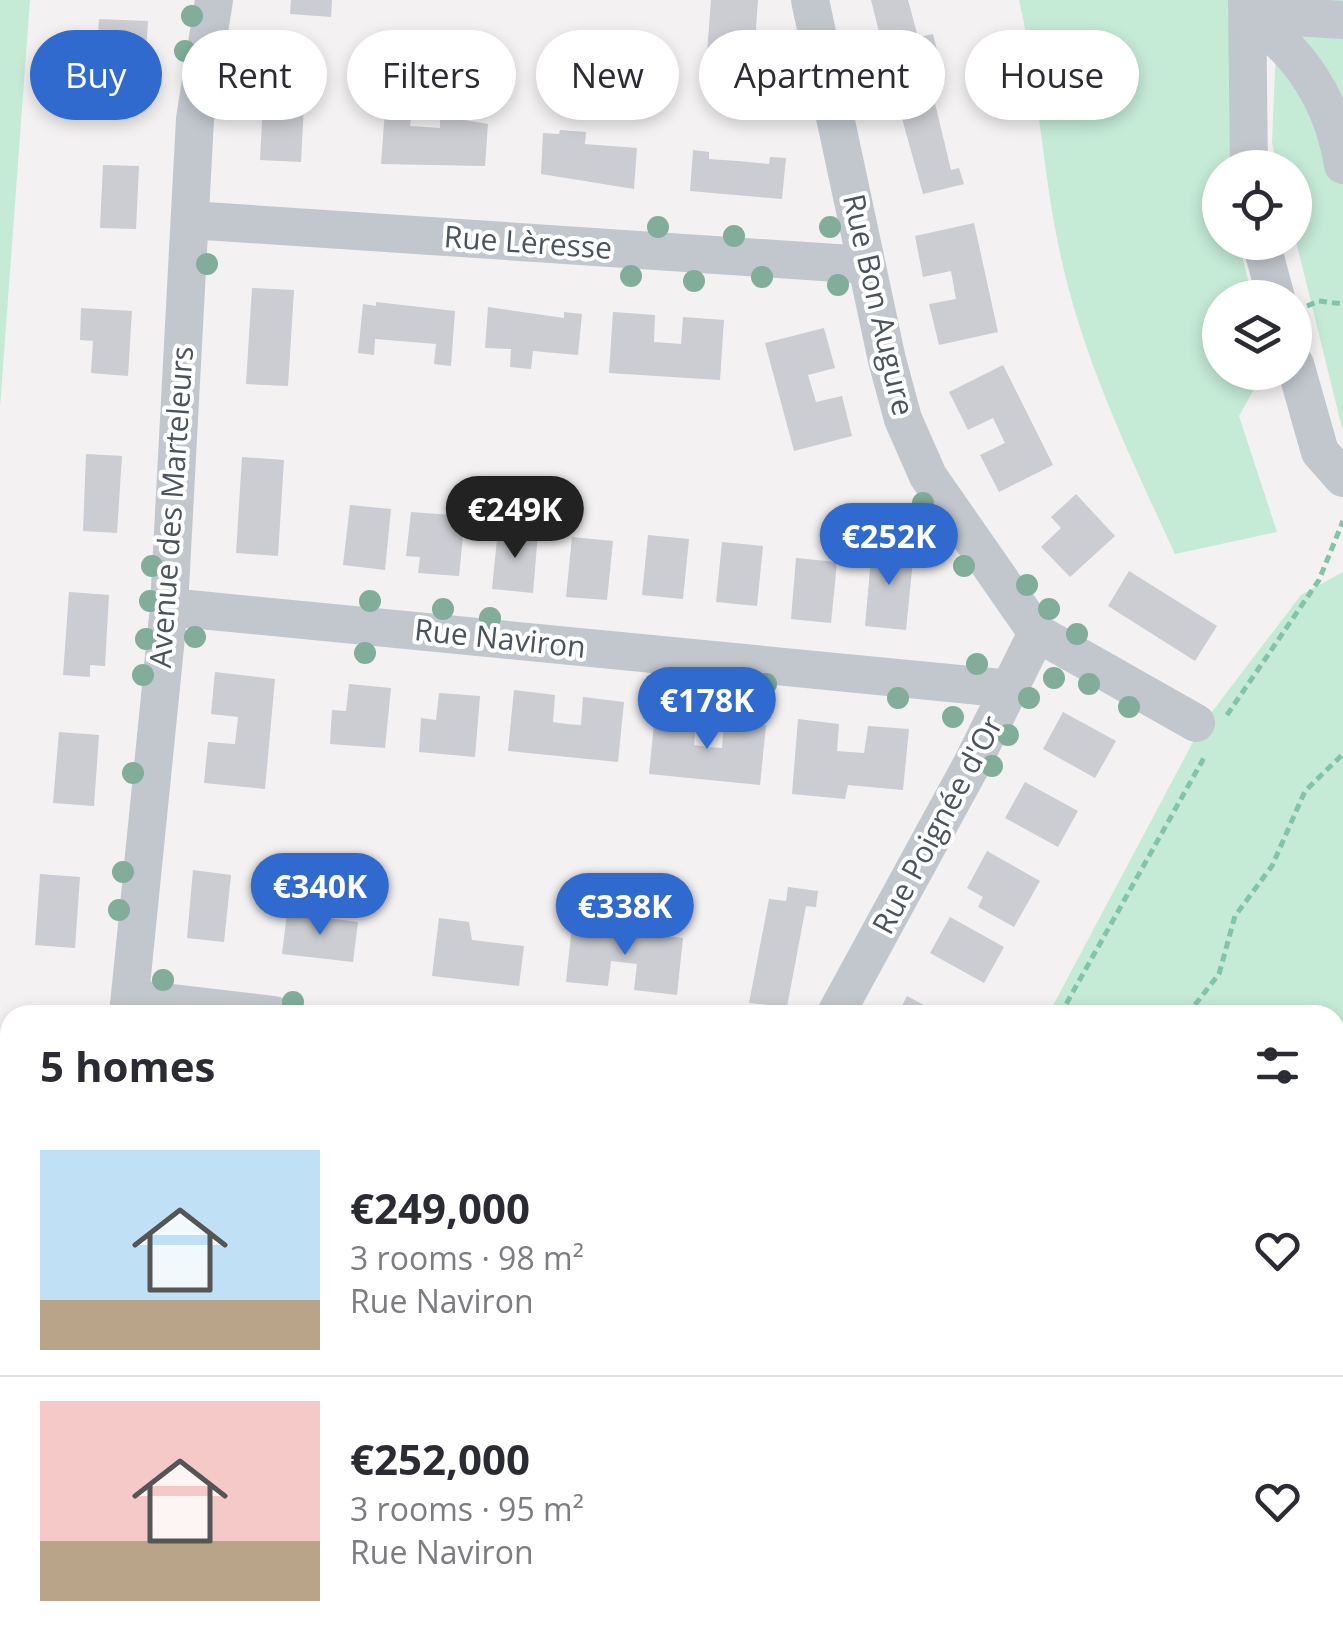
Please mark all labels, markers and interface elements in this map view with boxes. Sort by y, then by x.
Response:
chip: Buy [30,30,162,120]
chip: Rent [182,30,327,120]
chip: Filters [347,30,516,120]
chip: New [536,30,679,120]
chip: Apartment [699,30,945,120]
chip: House [965,30,1139,120]
map controls [1202,150,1312,390]
button: locate [1202,150,1312,260]
street label: Rue Bon Augure [834,190,925,420]
street label: Rue Lèresse [443,215,614,268]
button: layers [1202,280,1312,390]
street label: Avenue des Marteleurs [139,345,202,669]
pin: €249K [445,476,585,561]
text: €249K [468,487,562,530]
pin: €252K [819,503,959,588]
text: €252K [842,514,936,557]
street label: Rue Naviron [412,608,588,667]
pin: €178K [637,667,777,752]
text: €178K [660,678,754,721]
street label: Rue Poignée d'Or [862,708,1012,941]
pin: €340K [250,853,390,938]
text: €340K [273,864,367,907]
pin: €338K [555,873,695,958]
text: €338K [578,884,672,927]
text: 5 homes [40,1037,215,1094]
icon: filters [1250,1038,1305,1093]
text: €249,000 [350,1179,530,1236]
icon: home [120,1190,240,1310]
icon: heart [1250,1223,1305,1278]
text: 3 rooms · 98 m² [350,1236,584,1279]
text: Rue Naviron [350,1279,534,1322]
text: €252,000 [350,1430,530,1487]
icon: home [120,1441,240,1561]
icon: heart [1250,1474,1305,1529]
text: 3 rooms · 95 m² [350,1487,584,1530]
text: Rue Naviron [350,1530,534,1573]

